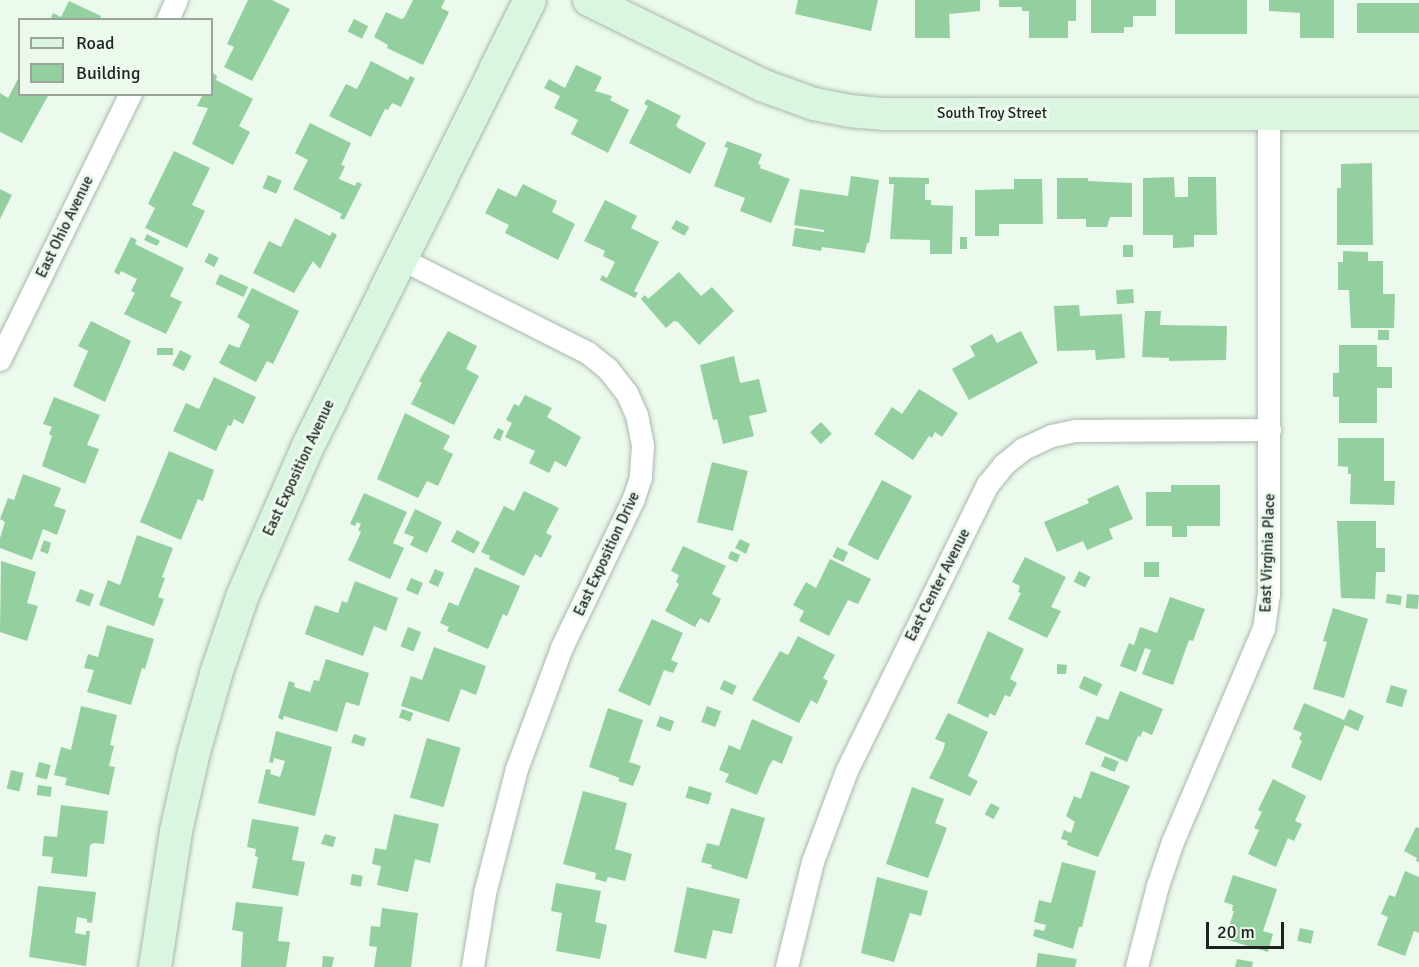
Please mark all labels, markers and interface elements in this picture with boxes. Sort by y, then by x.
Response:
legend [18,18,213,96]
text: Road [76,32,115,54]
text: Building [76,62,140,84]
street label: South Troy Street [937,105,1047,123]
street label: East Ohio Avenue [33,173,97,281]
street label: East Exposition Avenue [259,397,339,539]
street label: East Exposition Drive [570,489,644,619]
street label: East Virginia Place [1257,493,1279,613]
street label: East Center Avenue [902,526,974,644]
scale bar [1209,910,1287,948]
text: 20 m [1217,921,1255,943]

